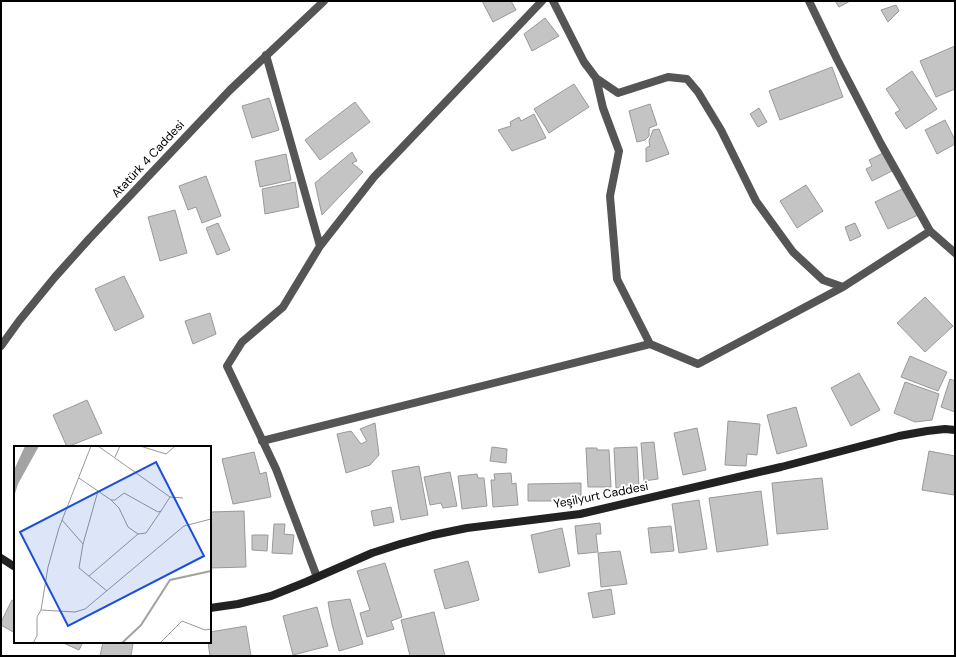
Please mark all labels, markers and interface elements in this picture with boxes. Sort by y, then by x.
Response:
street label: Atatürk 4 Caddesi [108,117,188,201]
inset map [14,446,211,643]
street label: Yeşilyurt Caddesi [552,478,650,512]

